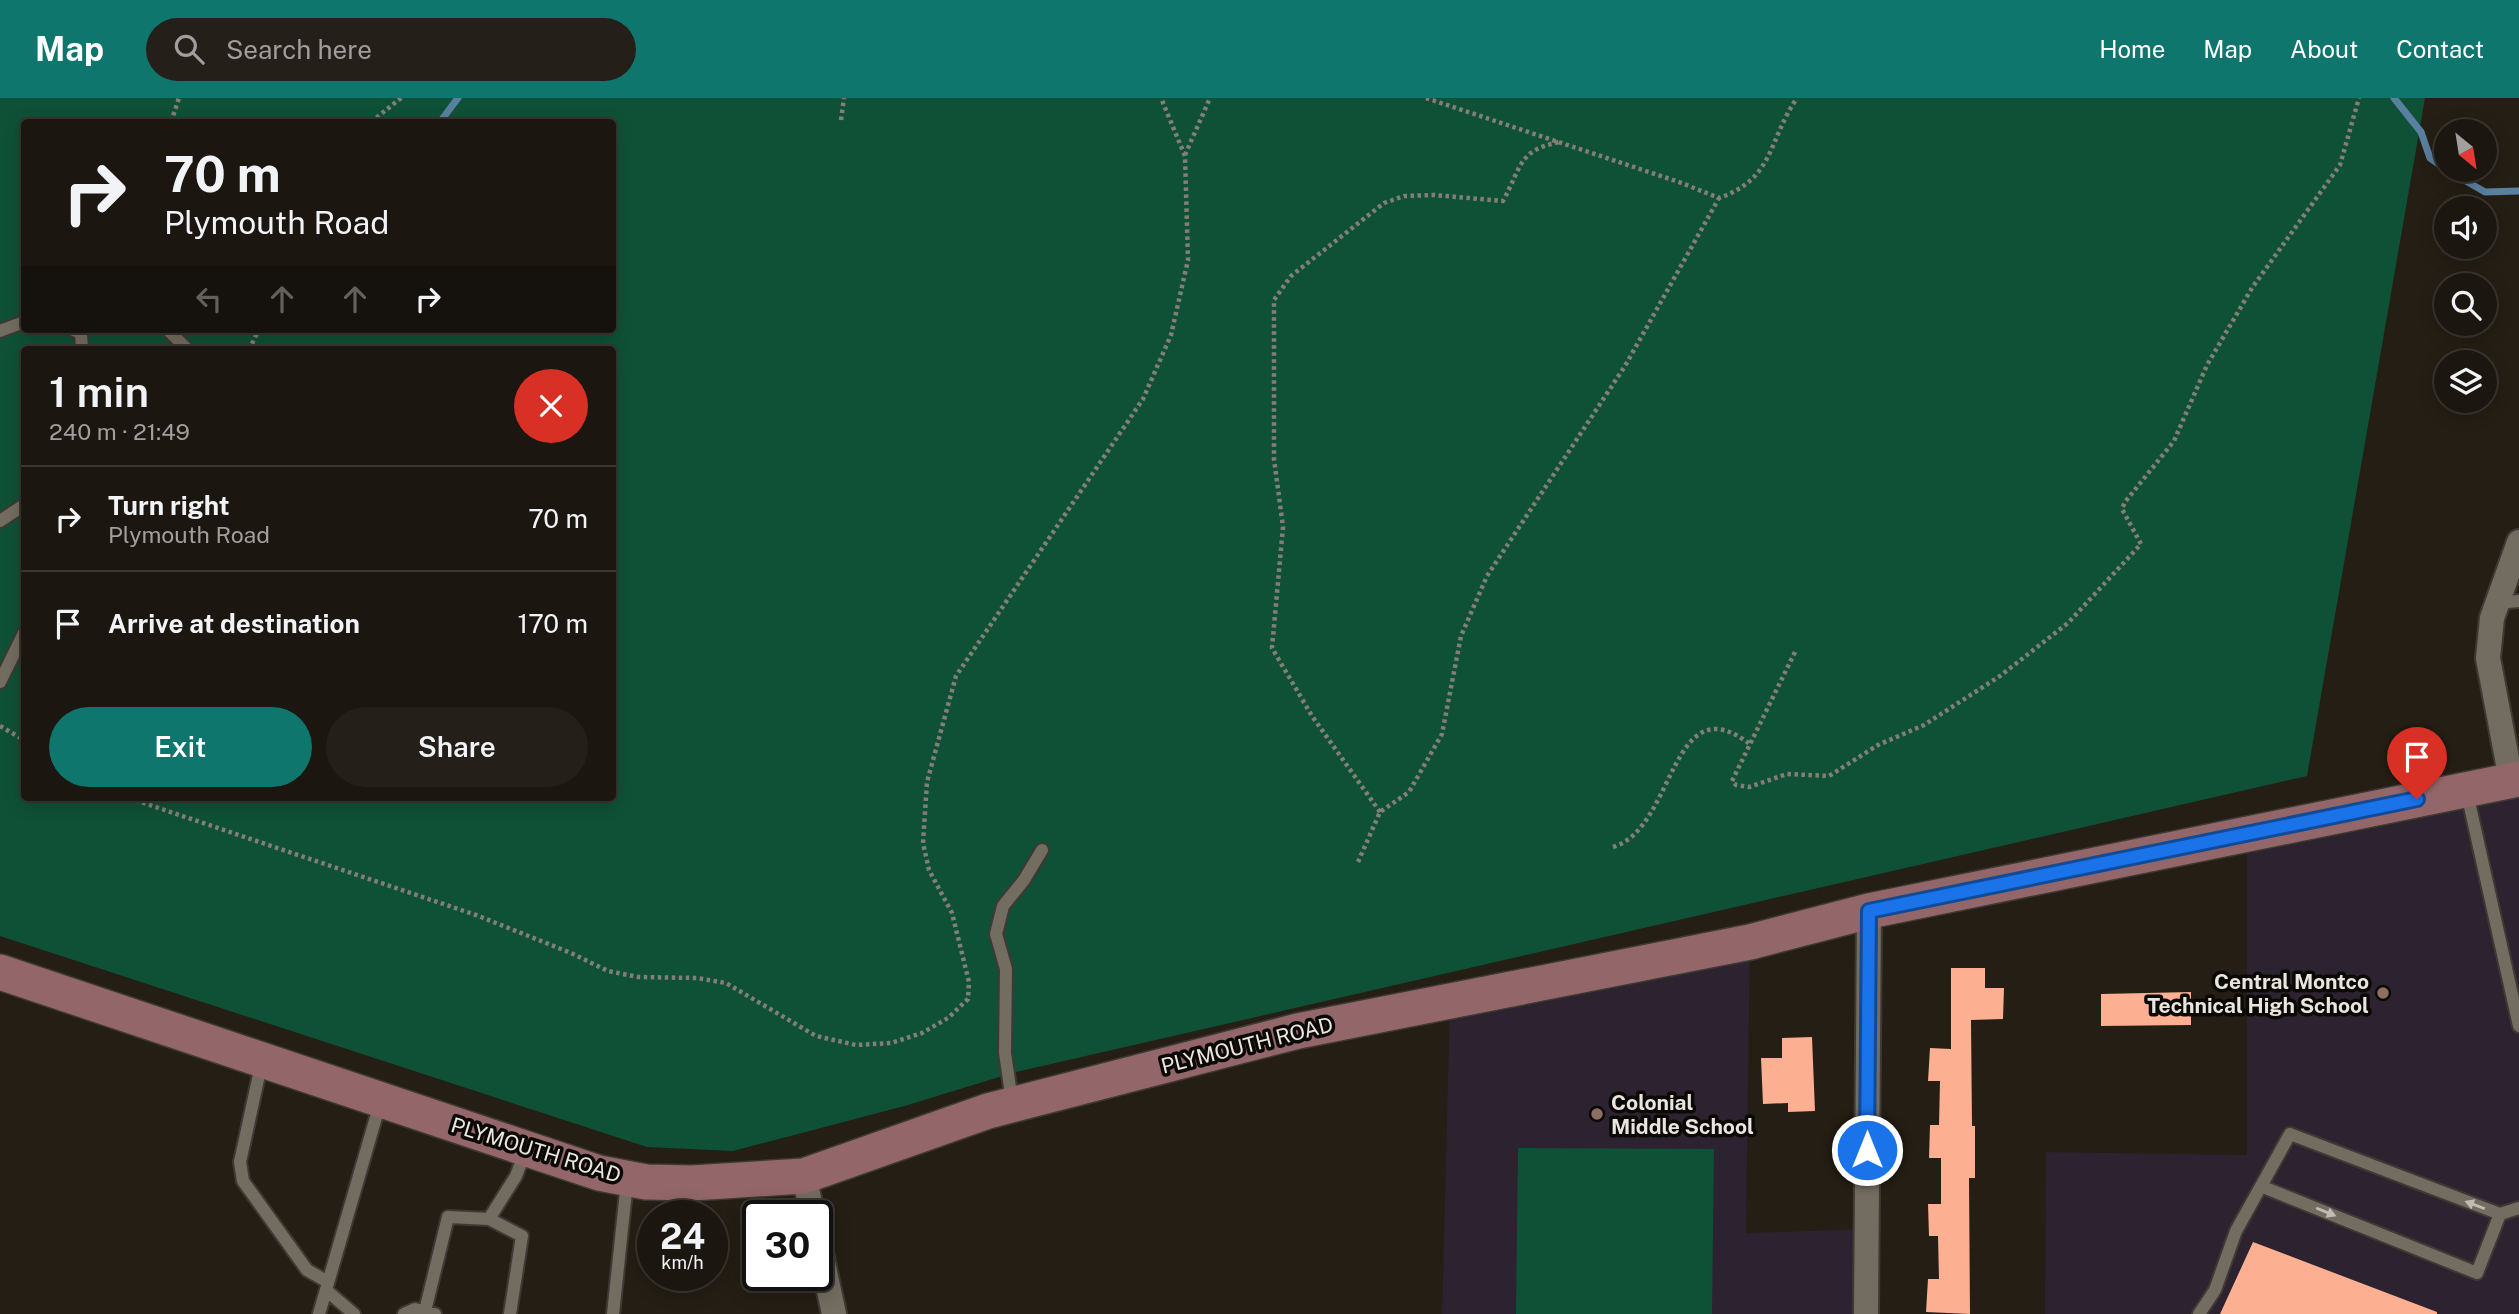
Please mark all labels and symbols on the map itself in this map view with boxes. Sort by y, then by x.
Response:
north arrow [2434,119,2497,182]
pin [2387,727,2447,799]
place label: Central Montco Technical High School [2147,969,2369,1018]
marker: Central Montco Technical High School [2375,985,2391,1001]
street label: PLYMOUTH ROAD [1158,1012,1336,1078]
place label: Colonial Middle School [1611,1090,1754,1139]
marker: Colonial Middle School [1589,1106,1605,1122]
street label: PLYMOUTH ROAD [448,1112,624,1188]
position arrow [1830,1113,1904,1187]
one-way arrow [2465,1199,2486,1210]
speed limit sign: 30 [742,1200,833,1291]
one-way arrow [2316,1207,2337,1218]

